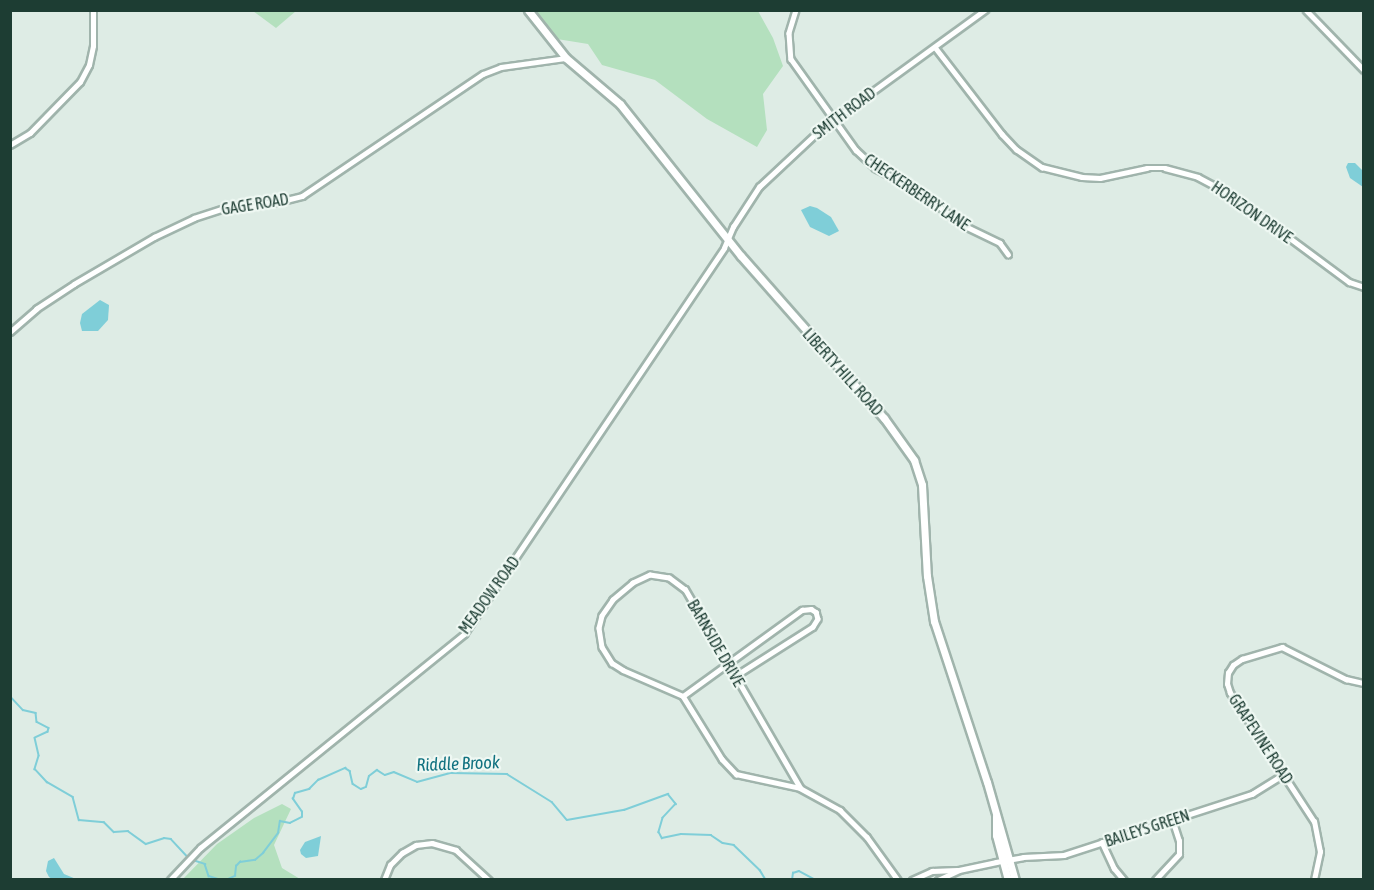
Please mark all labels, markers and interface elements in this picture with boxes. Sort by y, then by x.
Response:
street label: SMITH ROAD [809,83,879,143]
street label: CHECKERBERRY LANE [861,150,973,234]
street label: HORIZON DRIVE [1208,177,1296,247]
street label: GAGE ROAD [220,189,290,219]
street label: LIBERTY HILL ROAD [799,324,887,420]
street label: MEADOW ROAD [454,552,524,638]
street label: BARNSIDE DRIVE [683,596,749,690]
street label: GRAPEVINE ROAD [1225,690,1297,788]
water label: Riddle Brook [416,752,500,776]
street label: BAILEYS GREEN [1102,805,1192,851]

